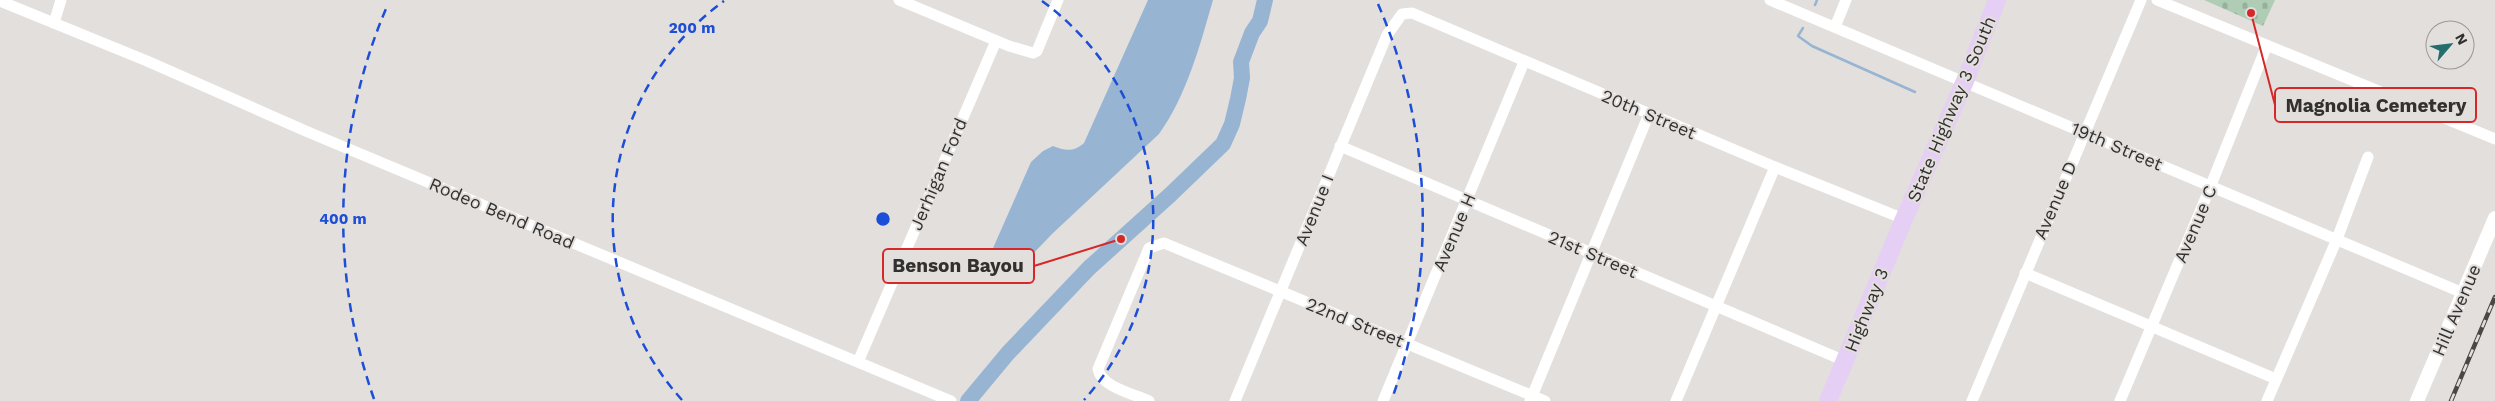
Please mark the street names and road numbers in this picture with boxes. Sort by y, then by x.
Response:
street label: State Highway 3 South [1902,13,2000,205]
street label: 20th Street [1599,85,1700,144]
street label: Jerhigan Ford [905,115,971,233]
street label: 19th Street [2068,117,2166,175]
street label: Avenue D [2029,158,2081,242]
street label: Avenue I [1290,171,1338,249]
street label: Rodeo Bend Road [426,173,578,253]
street label: Avenue C [2169,182,2221,266]
street label: Avenue H [1428,190,1480,274]
street label: 21st Street [1545,226,1641,282]
street label: Hill Avenue [2427,261,2485,359]
street label: Highway 3 [1840,265,1892,355]
street label: 22nd Street [1303,293,1407,351]

